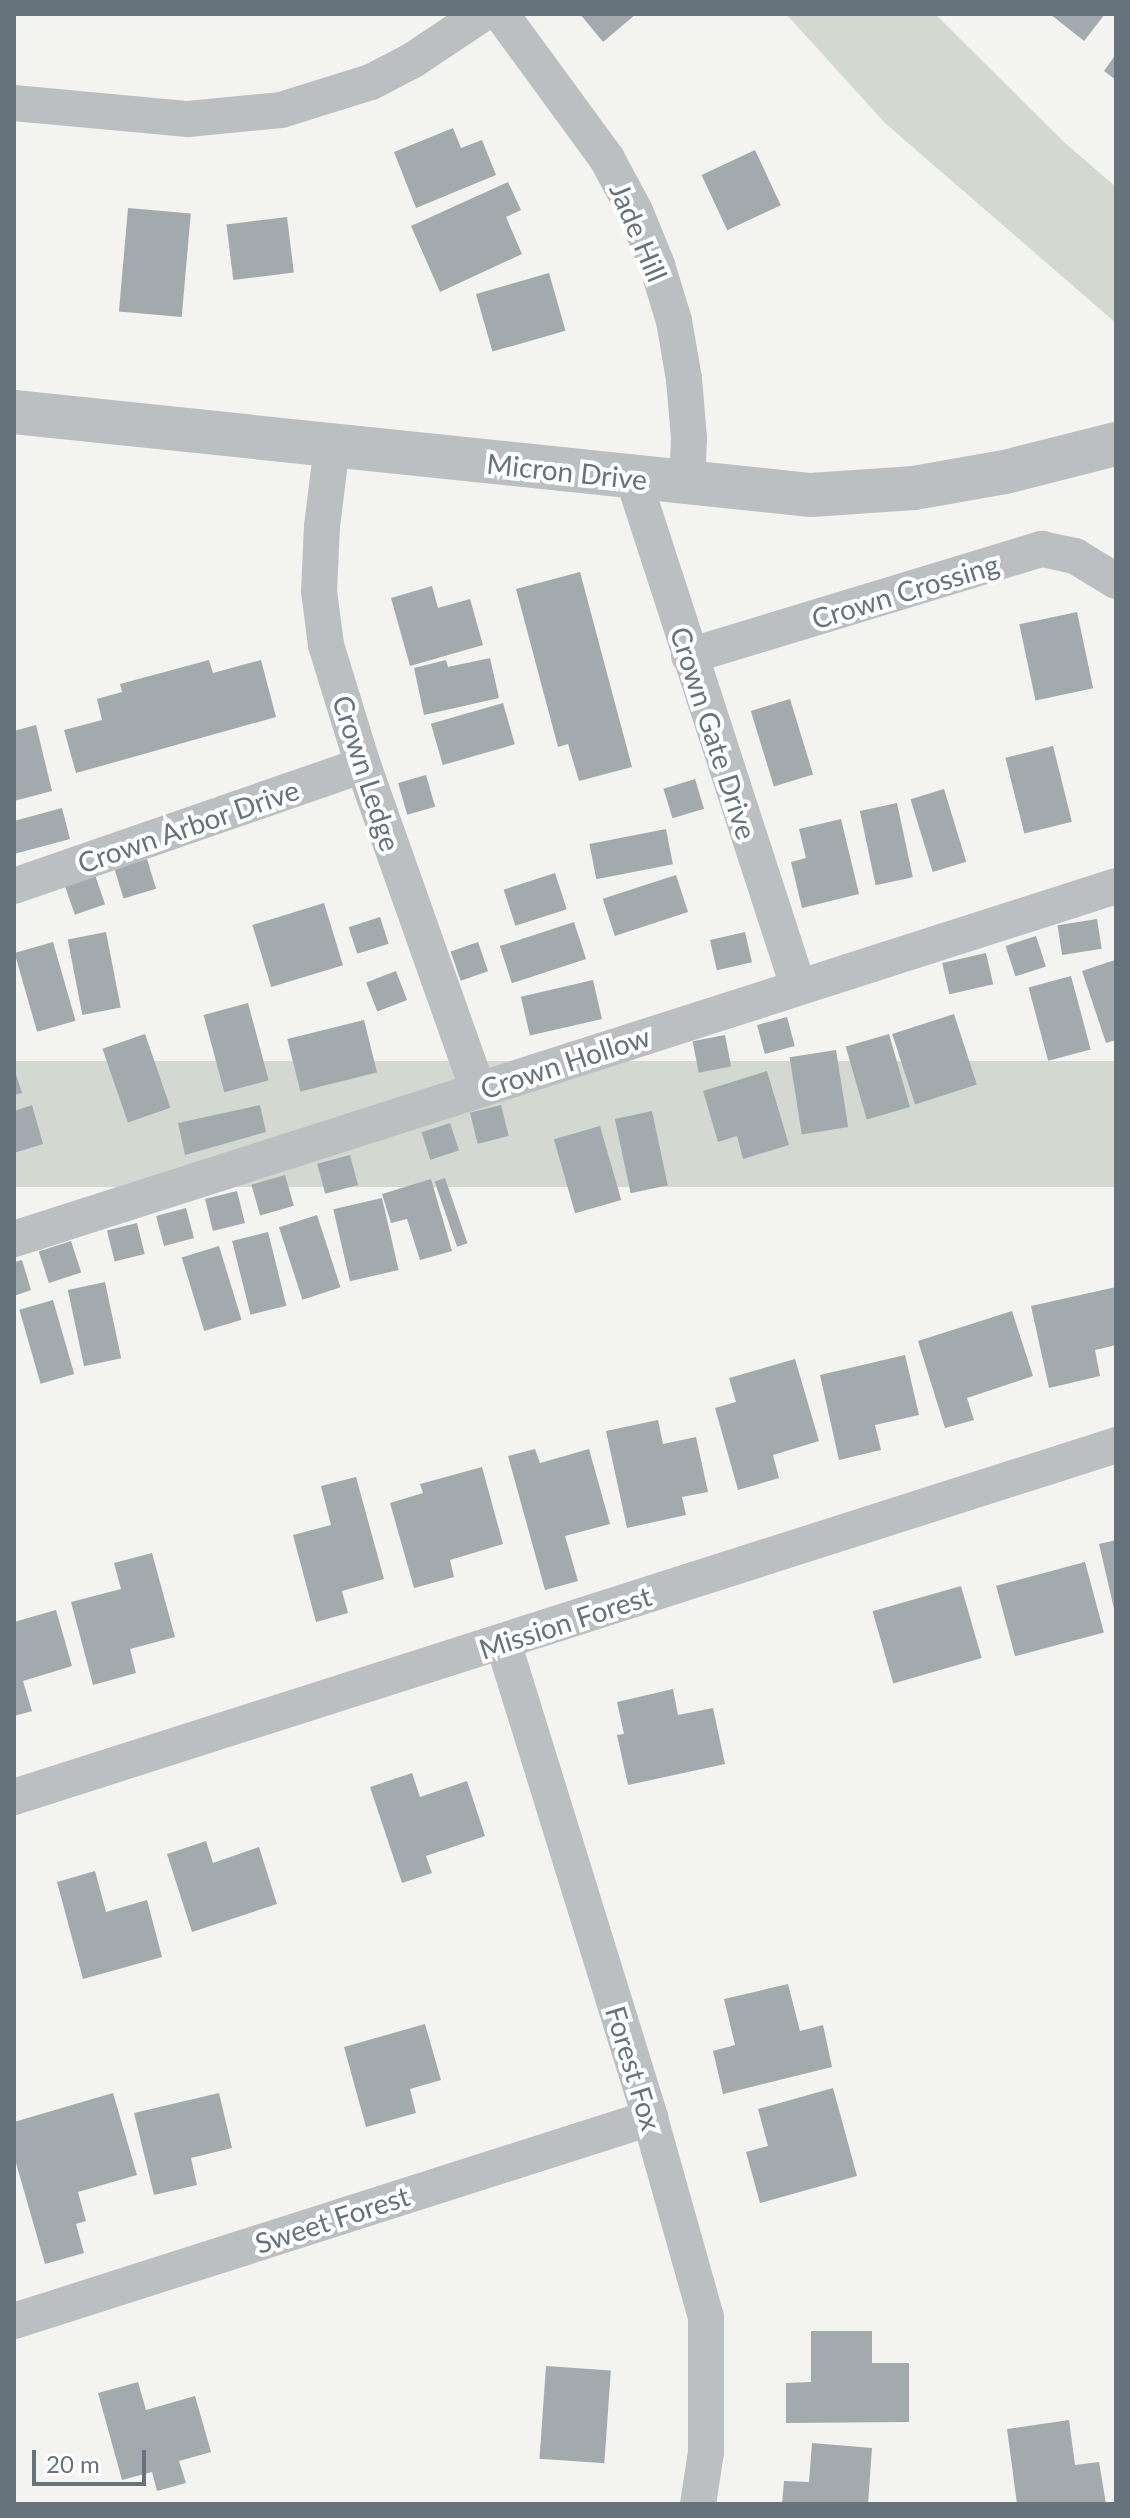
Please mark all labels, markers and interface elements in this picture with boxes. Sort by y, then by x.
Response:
street label: Jade Hill [603,178,675,286]
street label: Micron Drive [485,446,649,496]
street label: Crown Crossing [807,547,1003,635]
street label: Crown Gate Drive [664,622,764,844]
street label: Crown Ledge [326,691,408,855]
street label: Crown Arbor Drive [72,772,304,880]
street label: Crown Hollow [476,1019,654,1105]
street label: Mission Forest [475,1578,655,1666]
street label: Forest Fox [599,2002,669,2134]
street label: Sweet Forest [251,2178,413,2260]
scale bar [36,2434,150,2484]
text: 20 m [46,2449,100,2478]

